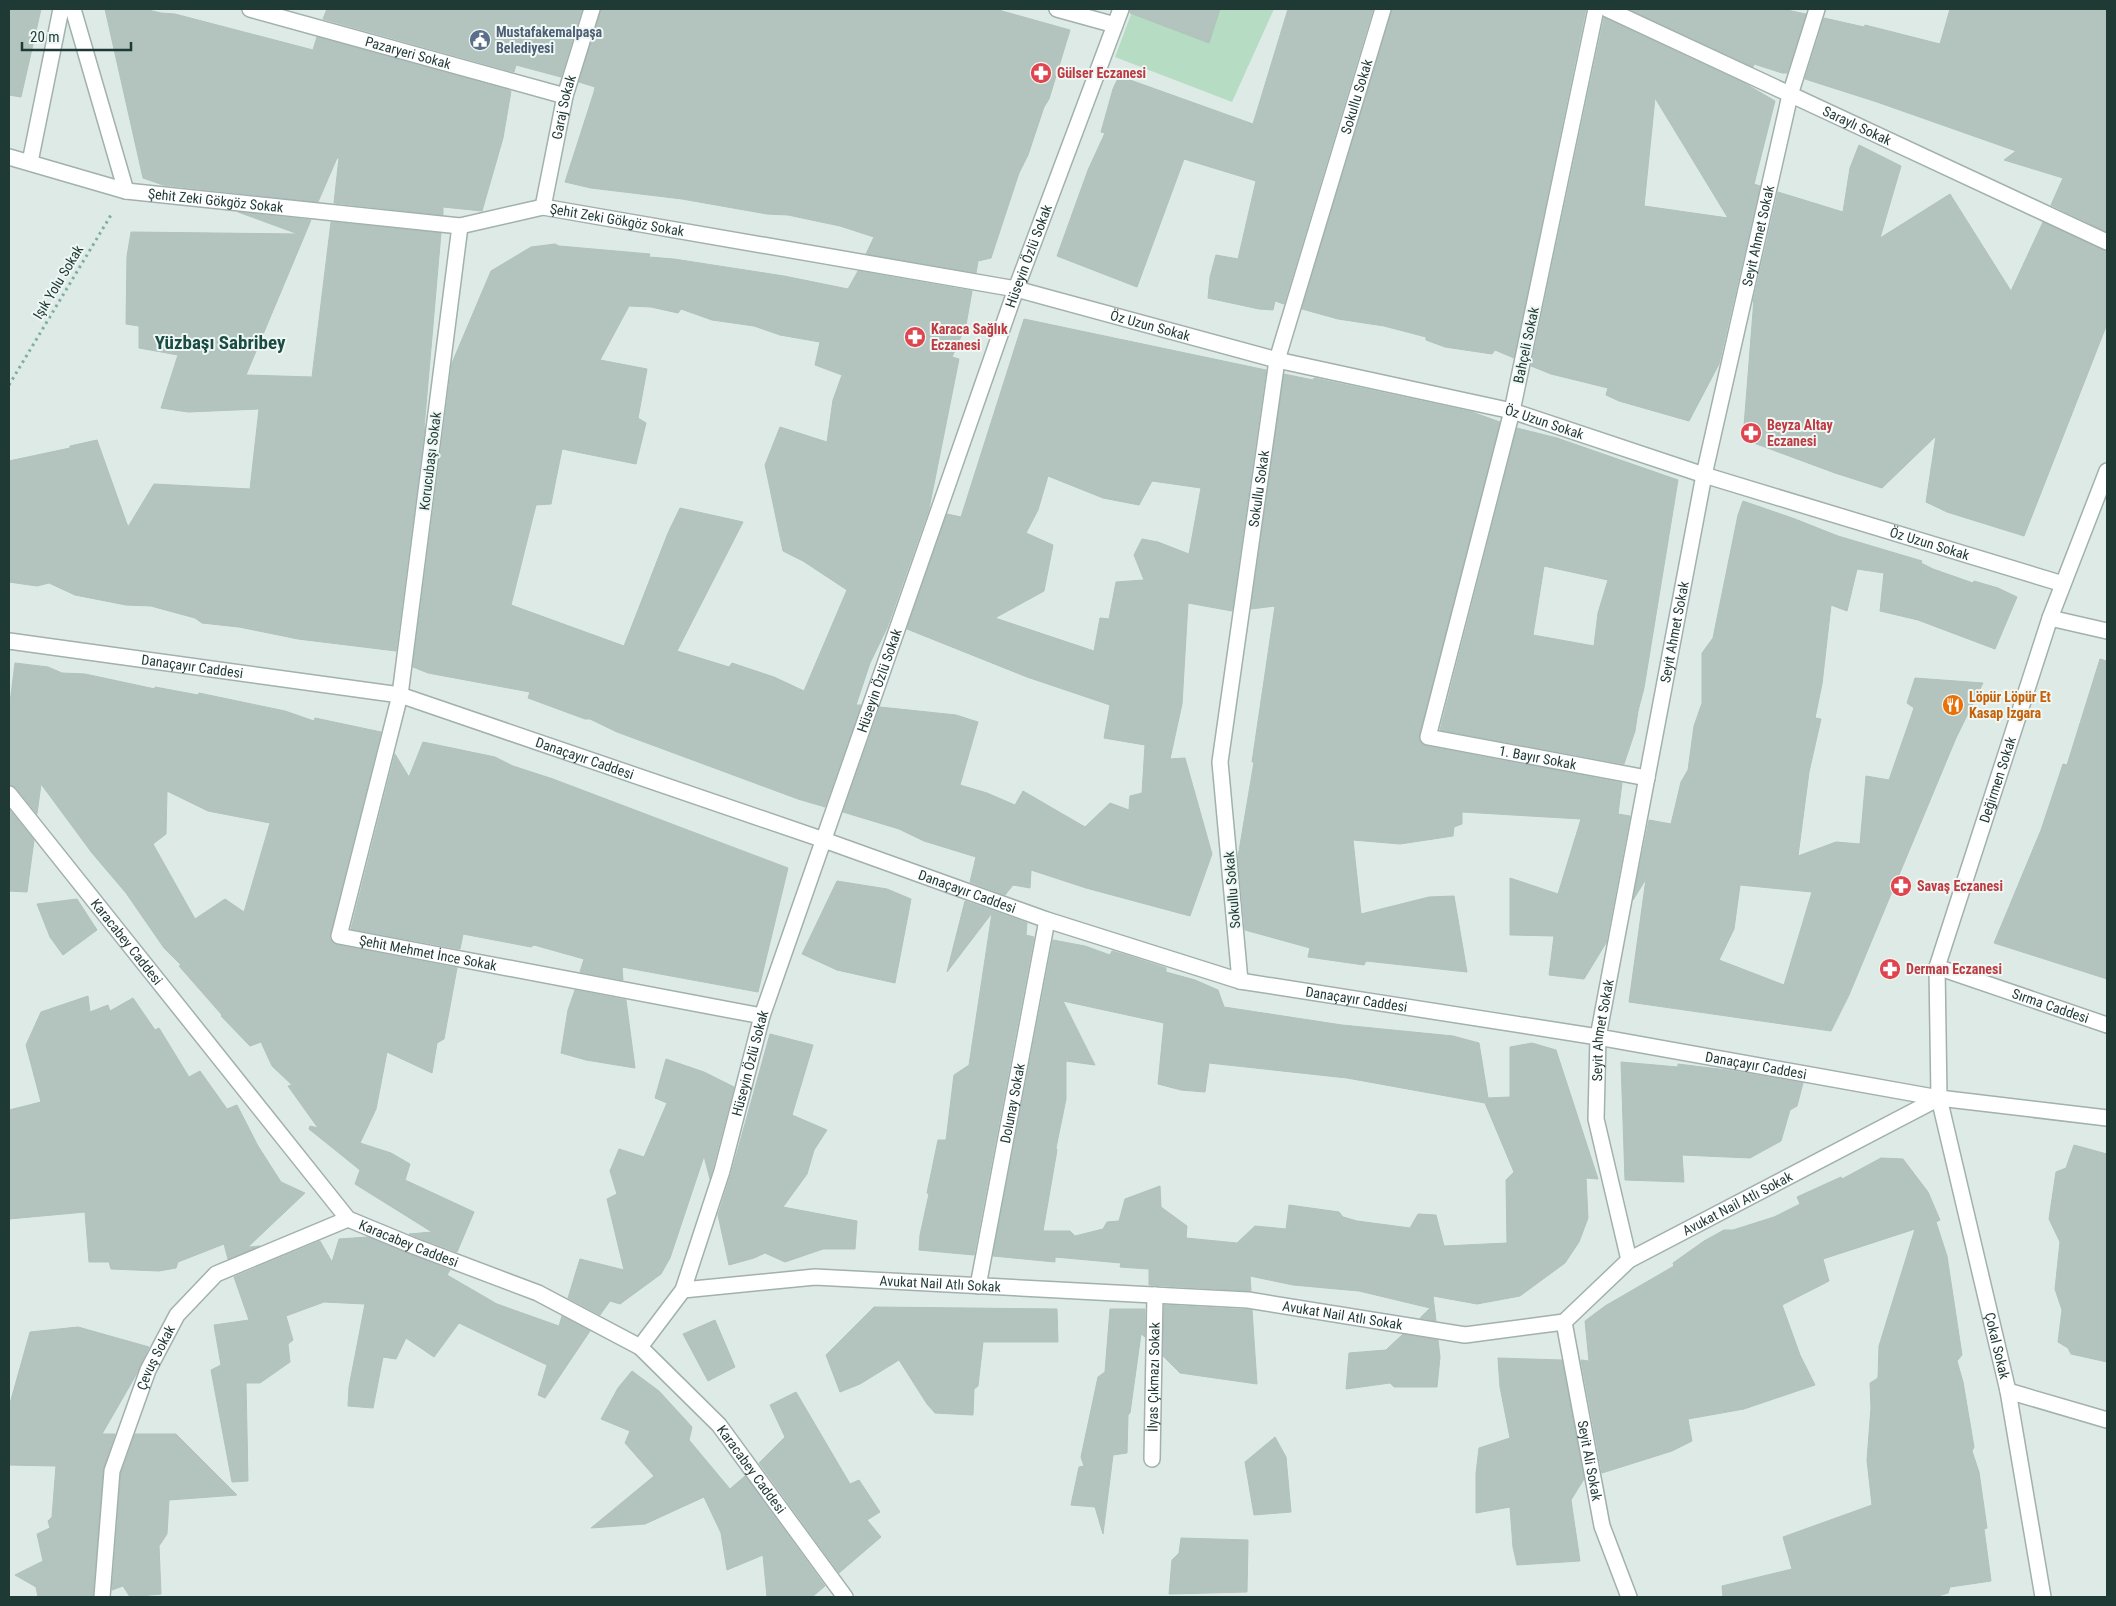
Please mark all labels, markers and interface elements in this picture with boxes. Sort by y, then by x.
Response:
scale bar [22,20,131,52]
place label: Mustafakemalpaşa Belediyesi [496,24,603,56]
text: 20 m [30,28,60,46]
public building icon: Mustafakemalpaşa Belediyesi [468,28,492,52]
street label: Pazaryeri Sokak [363,33,453,72]
street label: Sokullu Sokak [1338,57,1376,136]
pharmacy icon: Gülser Eczanesi [1029,61,1053,85]
place label: Gülser Eczanesi [1057,65,1146,81]
street label: Garaj Sokak [549,72,579,141]
street label: Saraylı Sokak [1820,103,1895,149]
street label: Seyit Ahmet Sokak [1739,183,1777,288]
street label: Şehit Zeki Gökgöz Sokak [147,185,285,216]
street label: Şehit Zeki Gökgöz Sokak [549,200,686,239]
street label: Hüseyin Özlü Sokak [1002,202,1055,310]
street label: Işık Yolu Sokak [30,242,87,322]
street label: Bahçeli Sokak [1510,305,1542,385]
street label: Öz Uzun Sokak [1108,307,1193,344]
place label: Karaca Sağlık Eczanesi [931,321,1008,353]
pharmacy icon: Karaca Sağlık Eczanesi [903,325,927,349]
district label: Yüzbaşı Sabribey [155,331,286,354]
street label: Öz Uzun Sokak [1504,402,1587,443]
street label: Korucubaşı Sokak [416,410,444,511]
place label: Beyza Altay Eczanesi [1767,417,1834,449]
pharmacy icon: Beyza Altay Eczanesi [1739,421,1763,445]
street label: Sokullu Sokak [1245,448,1272,528]
street label: Öz Uzun Sokak [1888,524,1972,563]
street label: Seyit Ahmet Sokak [1657,579,1692,684]
street label: Hüseyin Özlü Sokak [854,626,905,735]
street label: Danaçayır Caddesi [140,651,244,681]
place label: Löpür Löpür Et Kasap Izgara [1969,689,2051,721]
restaurant icon: Löpür Löpür Et Kasap Izgara [1941,693,1965,717]
street label: Danaçayır Caddesi [534,734,636,782]
street label: Değirmen Sokak [1976,734,2019,825]
street label: 1. Bayır Sokak [1498,742,1578,773]
street label: Sokullu Sokak [1221,850,1243,929]
street label: Danaçayır Caddesi [916,867,1018,916]
pharmacy icon: Savaş Eczanesi [1889,874,1913,898]
place label: Savaş Eczanesi [1917,878,2003,894]
street label: Karacabey Caddesi [88,896,166,988]
street label: Şehit Mehmet İnce Sokak [358,932,499,974]
pharmacy icon: Derman Eczanesi [1878,957,1902,981]
place label: Derman Eczanesi [1906,961,2002,977]
street label: Seyit Ahmet Sokak [1589,977,1617,1082]
street label: Danaçayır Caddesi [1304,983,1408,1015]
street label: Sırma Caddesi [2010,985,2091,1026]
street label: Hüseyin Özlü Sokak [728,1007,772,1118]
street label: Danaçayır Caddesi [1704,1048,1808,1082]
street label: Dolunay Sokak [997,1061,1028,1145]
street label: Avukat Nail Atlı Sokak [1680,1168,1796,1239]
street label: Karacabey Caddesi [357,1216,461,1270]
street label: Avukat Nail Atlı Sokak [879,1272,1002,1295]
street label: Avukat Nail Atlı Sokak [1281,1298,1404,1333]
street label: Çokal Sokak [1982,1311,2013,1381]
street label: İlyas Çıkmazı Sokak [1144,1321,1163,1432]
street label: Çevuş Sokak [133,1322,179,1392]
street label: Seyit Ali Sokak [1574,1419,1605,1503]
street label: Karacabey Caddesi [714,1422,789,1517]

